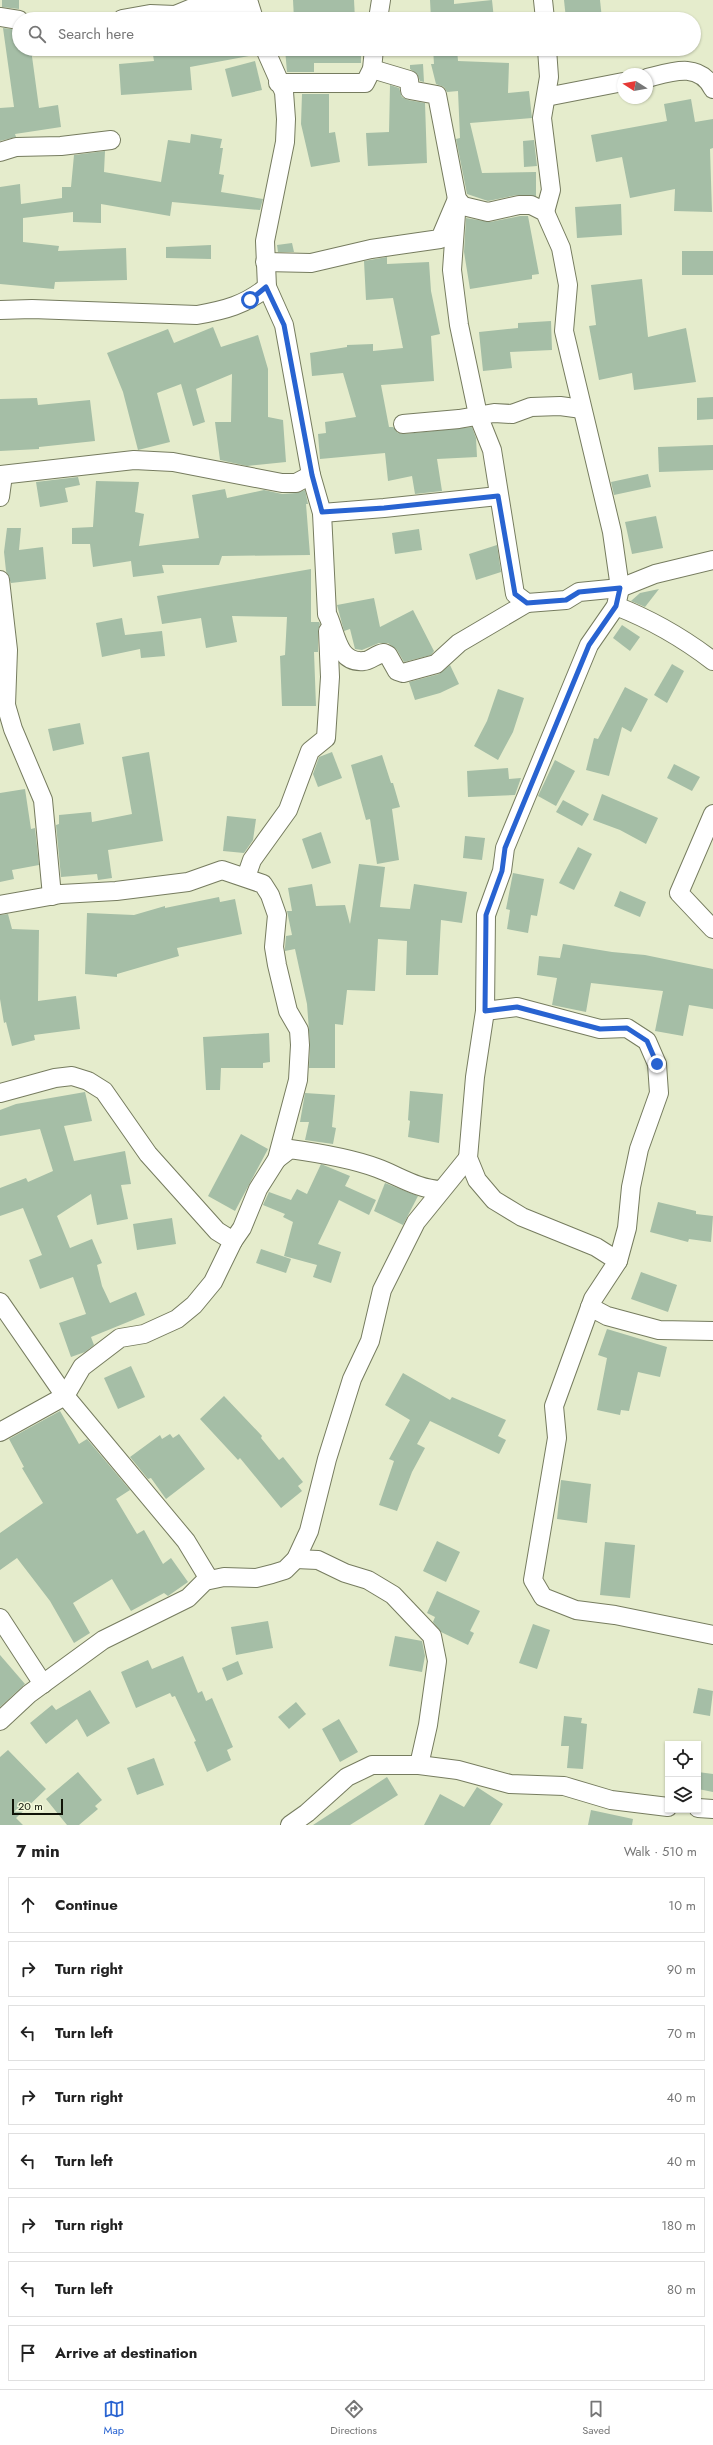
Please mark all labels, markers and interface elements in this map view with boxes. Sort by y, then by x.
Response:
search box [12,12,701,56]
icon: search [26,23,48,45]
text: Search here [58,23,134,45]
north arrow [617,68,653,104]
route start [241,291,259,309]
route end [648,1055,666,1073]
map controls [665,1741,701,1813]
button: locate [665,1741,701,1777]
button: layers [665,1777,701,1813]
scale bar [12,1797,63,1816]
text: 20 m [18,1798,43,1814]
text: 7 min [16,1839,60,1863]
text: Walk · 510 m [624,1842,697,1861]
icon: ahead [17,1894,39,1916]
text: Continue [55,1894,118,1916]
text: 10 m [668,1896,696,1915]
icon: right [17,1958,39,1980]
text: Turn right [55,1958,123,1980]
text: 90 m [667,1960,696,1979]
icon: left [17,2022,39,2044]
text: Turn left [55,2022,113,2044]
text: 70 m [667,2024,696,2043]
icon: right [17,2086,39,2108]
text: Turn right [55,2086,123,2108]
text: 40 m [667,2088,696,2107]
icon: left [17,2150,39,2172]
text: Turn left [55,2150,113,2172]
text: 40 m [667,2152,696,2171]
icon: right [17,2214,39,2236]
text: Turn right [55,2214,123,2236]
text: 180 m [661,2216,696,2235]
icon: left [17,2278,39,2300]
text: Turn left [55,2278,113,2300]
text: 80 m [667,2280,696,2299]
icon: arrive [17,2342,39,2364]
text: Arrive at destination [55,2342,197,2364]
tab: Map [103,2398,125,2438]
tab: Directions [330,2398,377,2438]
tab: Saved [582,2398,610,2438]

